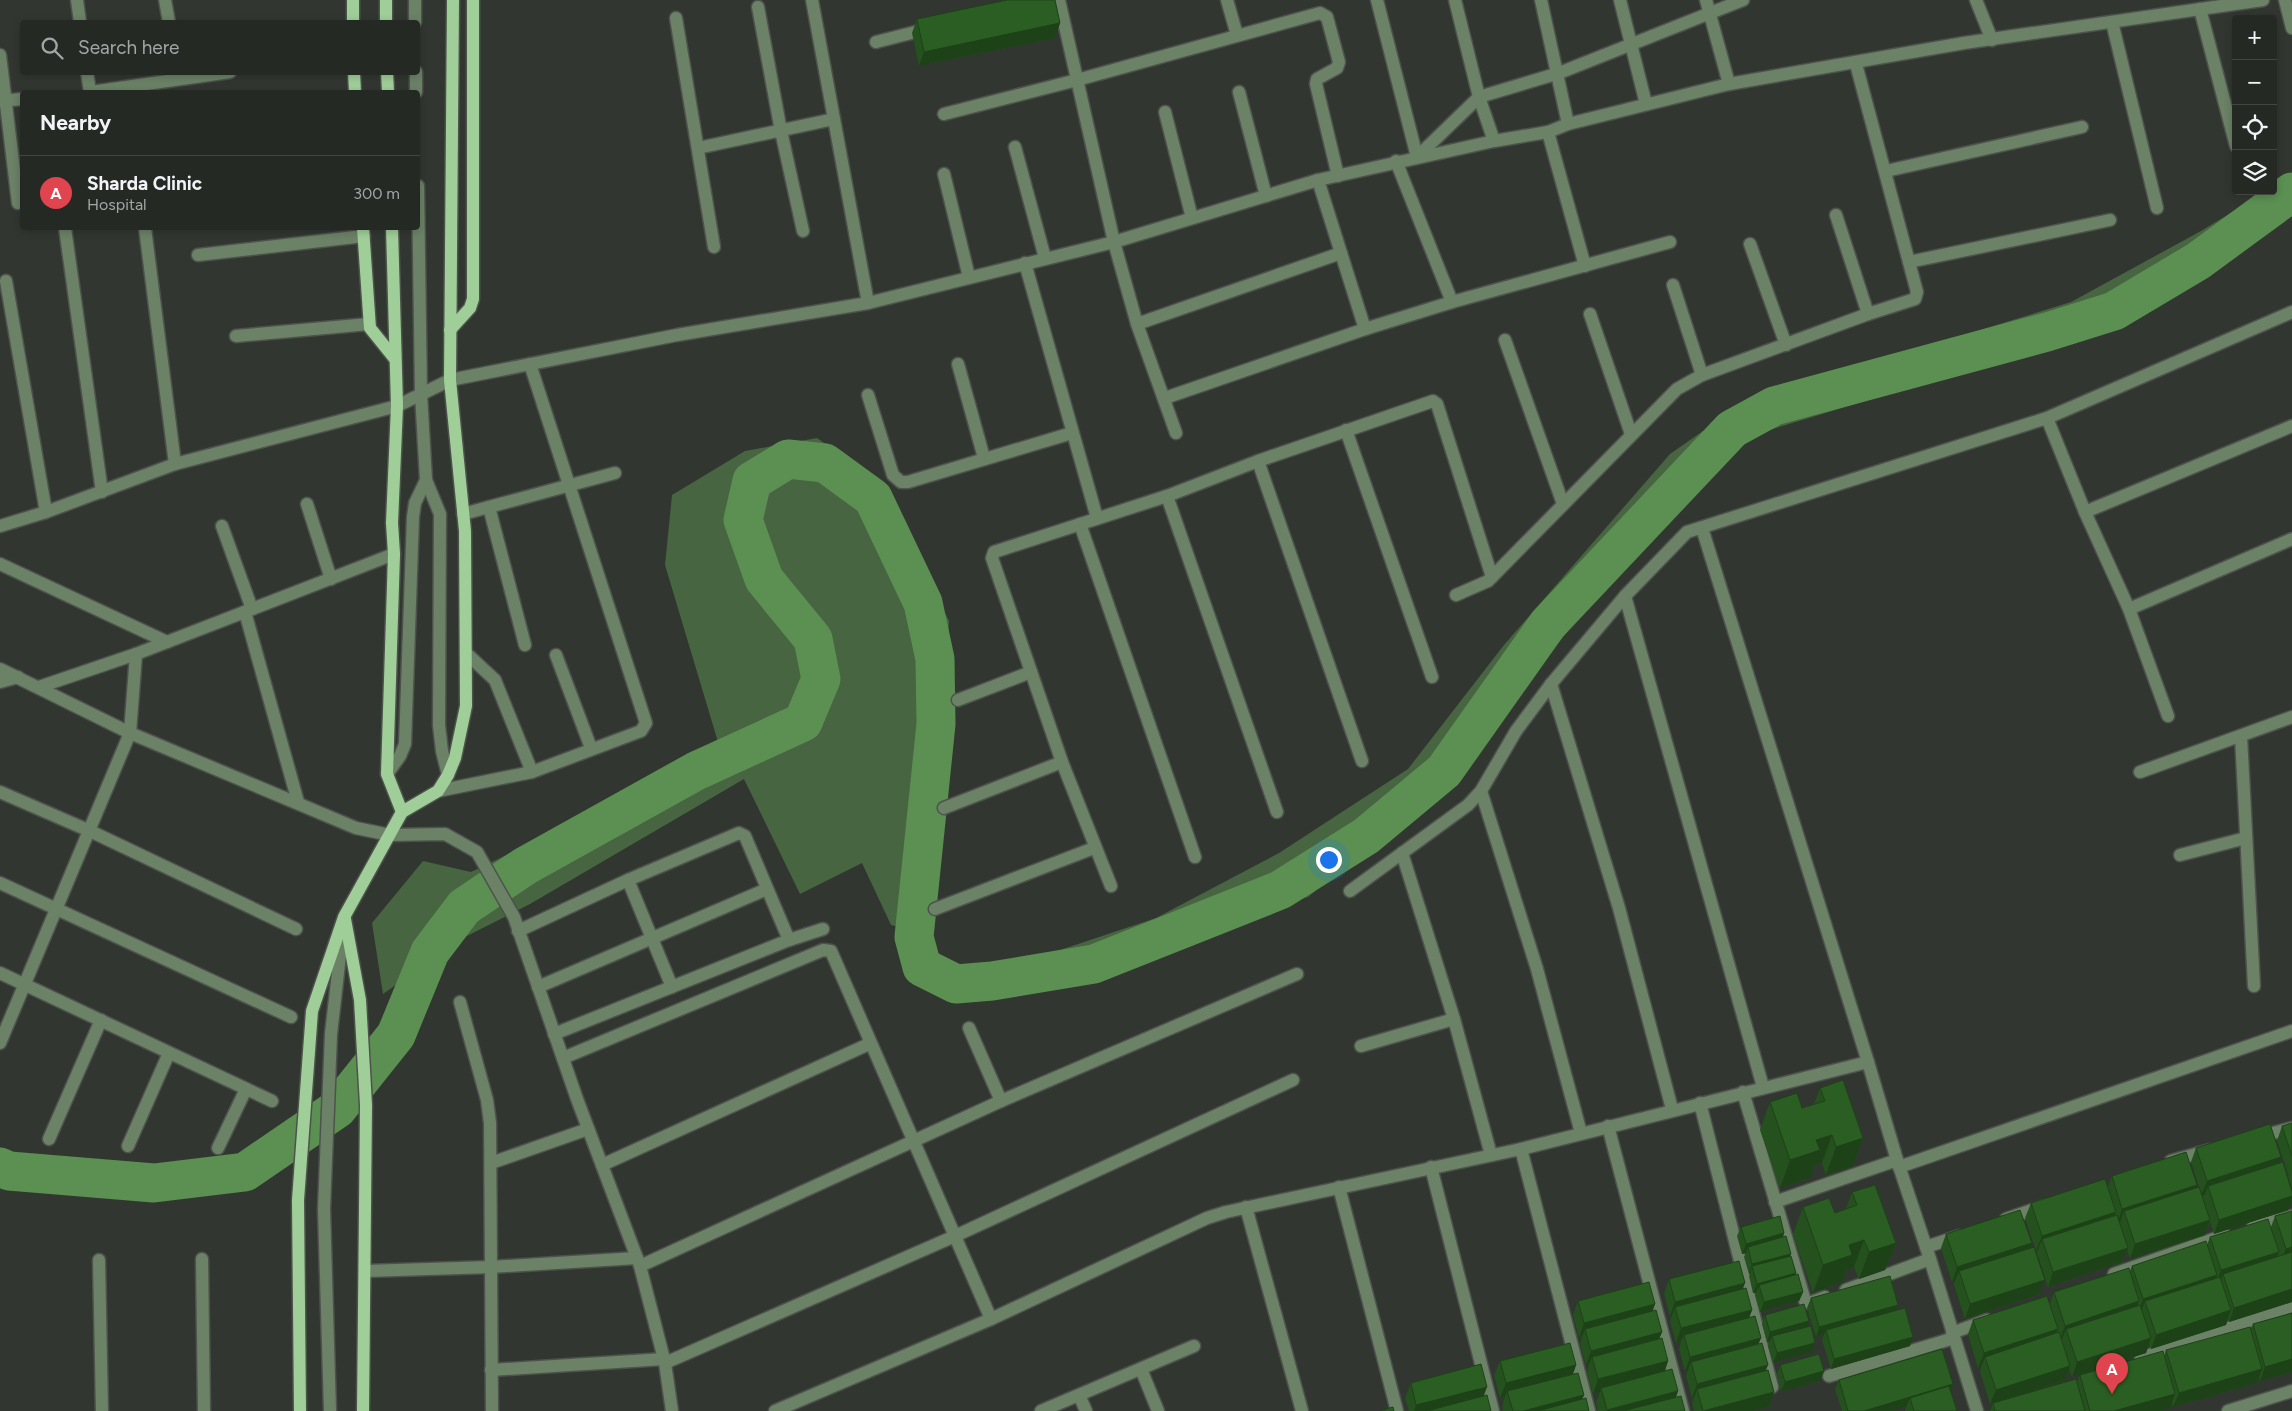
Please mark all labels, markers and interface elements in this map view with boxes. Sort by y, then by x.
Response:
map controls [2232,15,2277,195]
button: + [2232,15,2277,60]
search box [20,20,420,75]
icon: search [38,34,66,62]
text: Search here [78,36,180,59]
button: − [2232,60,2277,105]
button: locate [2232,105,2277,150]
text: Nearby [40,110,111,135]
button: layers [2232,150,2277,195]
text: Sharda Clinic [87,172,202,195]
text: A [50,184,62,203]
text: 300 m [353,184,400,203]
text: Hospital [87,195,147,214]
your location [1316,847,1342,873]
pin: A [2096,1353,2128,1394]

